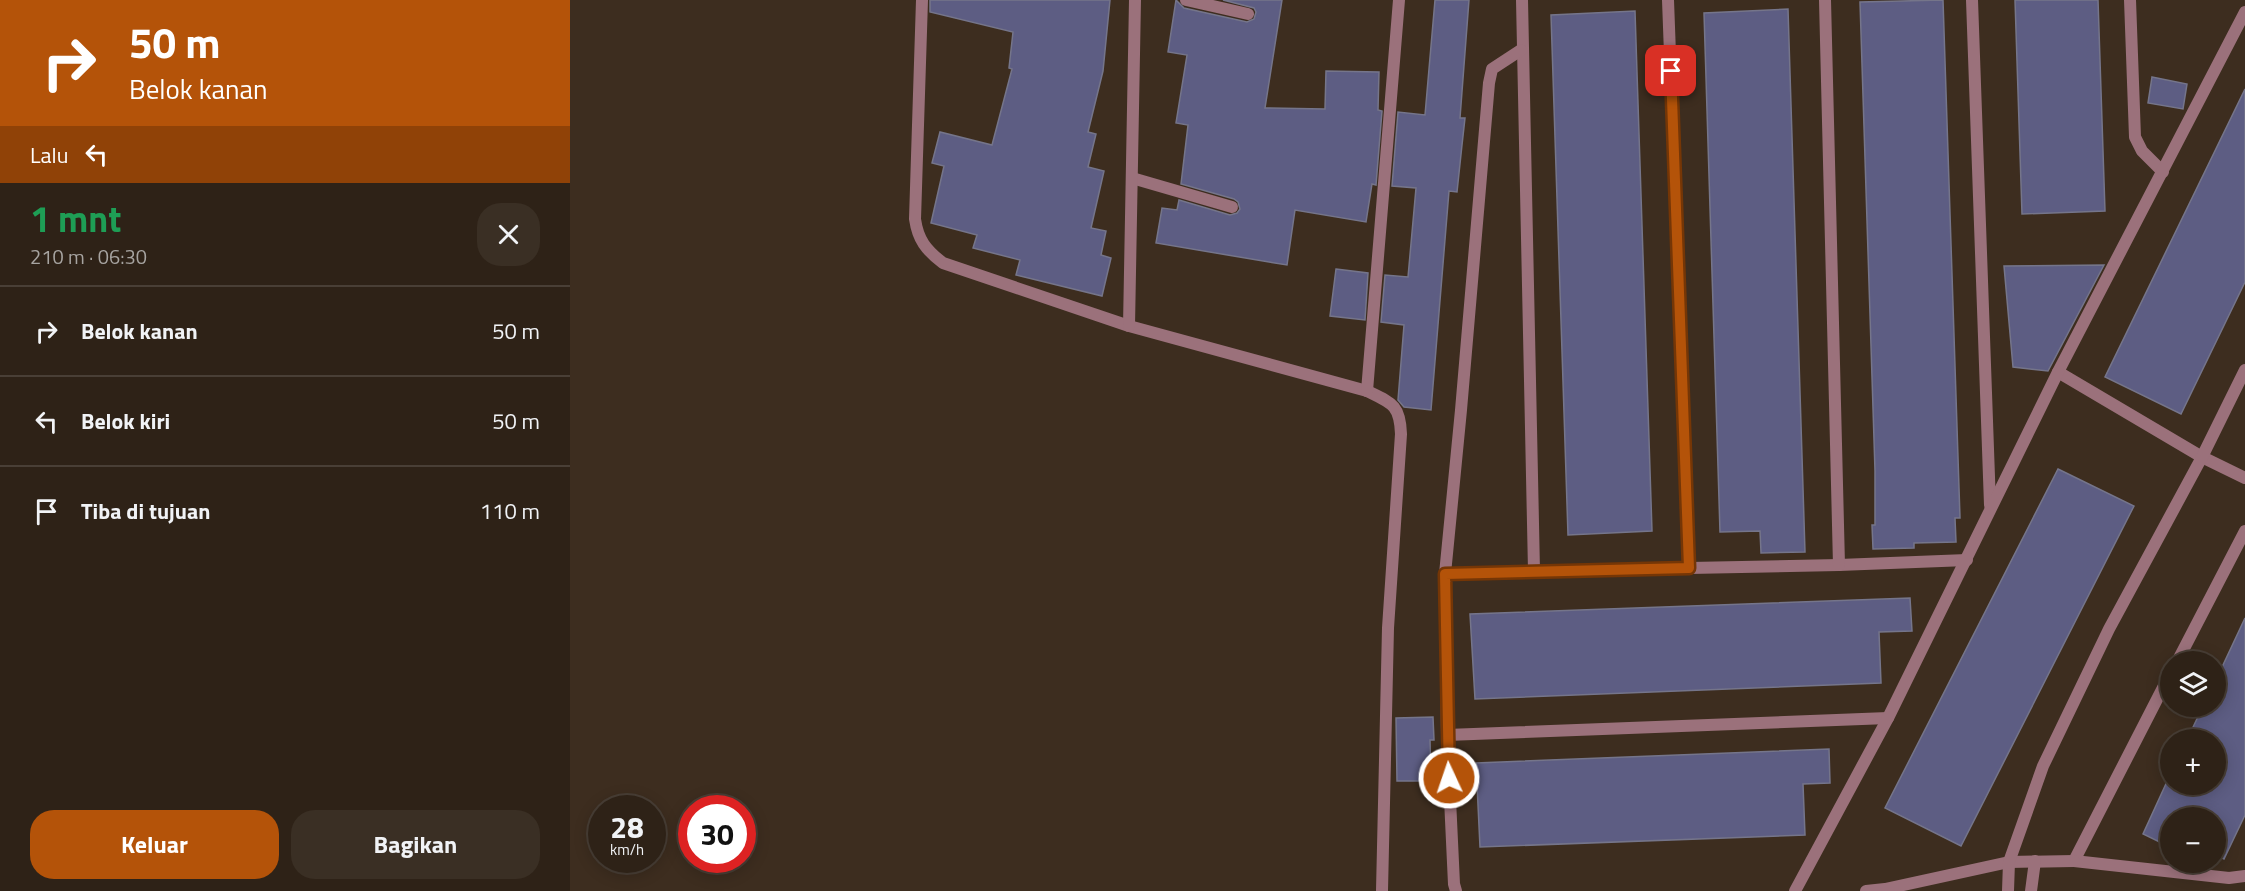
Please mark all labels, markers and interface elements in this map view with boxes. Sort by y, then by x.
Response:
text: 50 m [129,10,221,74]
icon: right [30,24,108,102]
pin [1645,45,1696,96]
icon: arrive [1654,54,1687,87]
text: Belok kanan [129,68,268,109]
text: Lalu [30,138,68,172]
icon: left [80,138,113,171]
text: 1 mnt [30,191,121,246]
button: close [477,203,540,266]
text: 210 m · 06:30 [30,241,147,272]
text: Belok kanan [81,314,198,348]
text: 50 m [492,314,540,348]
icon: right [30,315,63,348]
text: Belok kiri [81,404,170,438]
text: 50 m [492,404,540,438]
icon: left [30,405,63,438]
text: Tiba di tujuan [81,494,210,528]
text: 110 m [480,494,540,528]
icon: arrive [30,495,63,528]
map controls [2160,651,2226,873]
button: layers [2160,651,2226,717]
button: + [2160,729,2226,795]
position arrow [1417,746,1481,810]
speed limit sign: 30 [678,795,756,873]
text: 28 [610,804,644,850]
button: − [2160,807,2226,873]
button: Keluar [30,810,279,879]
button: Bagikan [291,810,540,879]
text: km/h [610,838,644,861]

